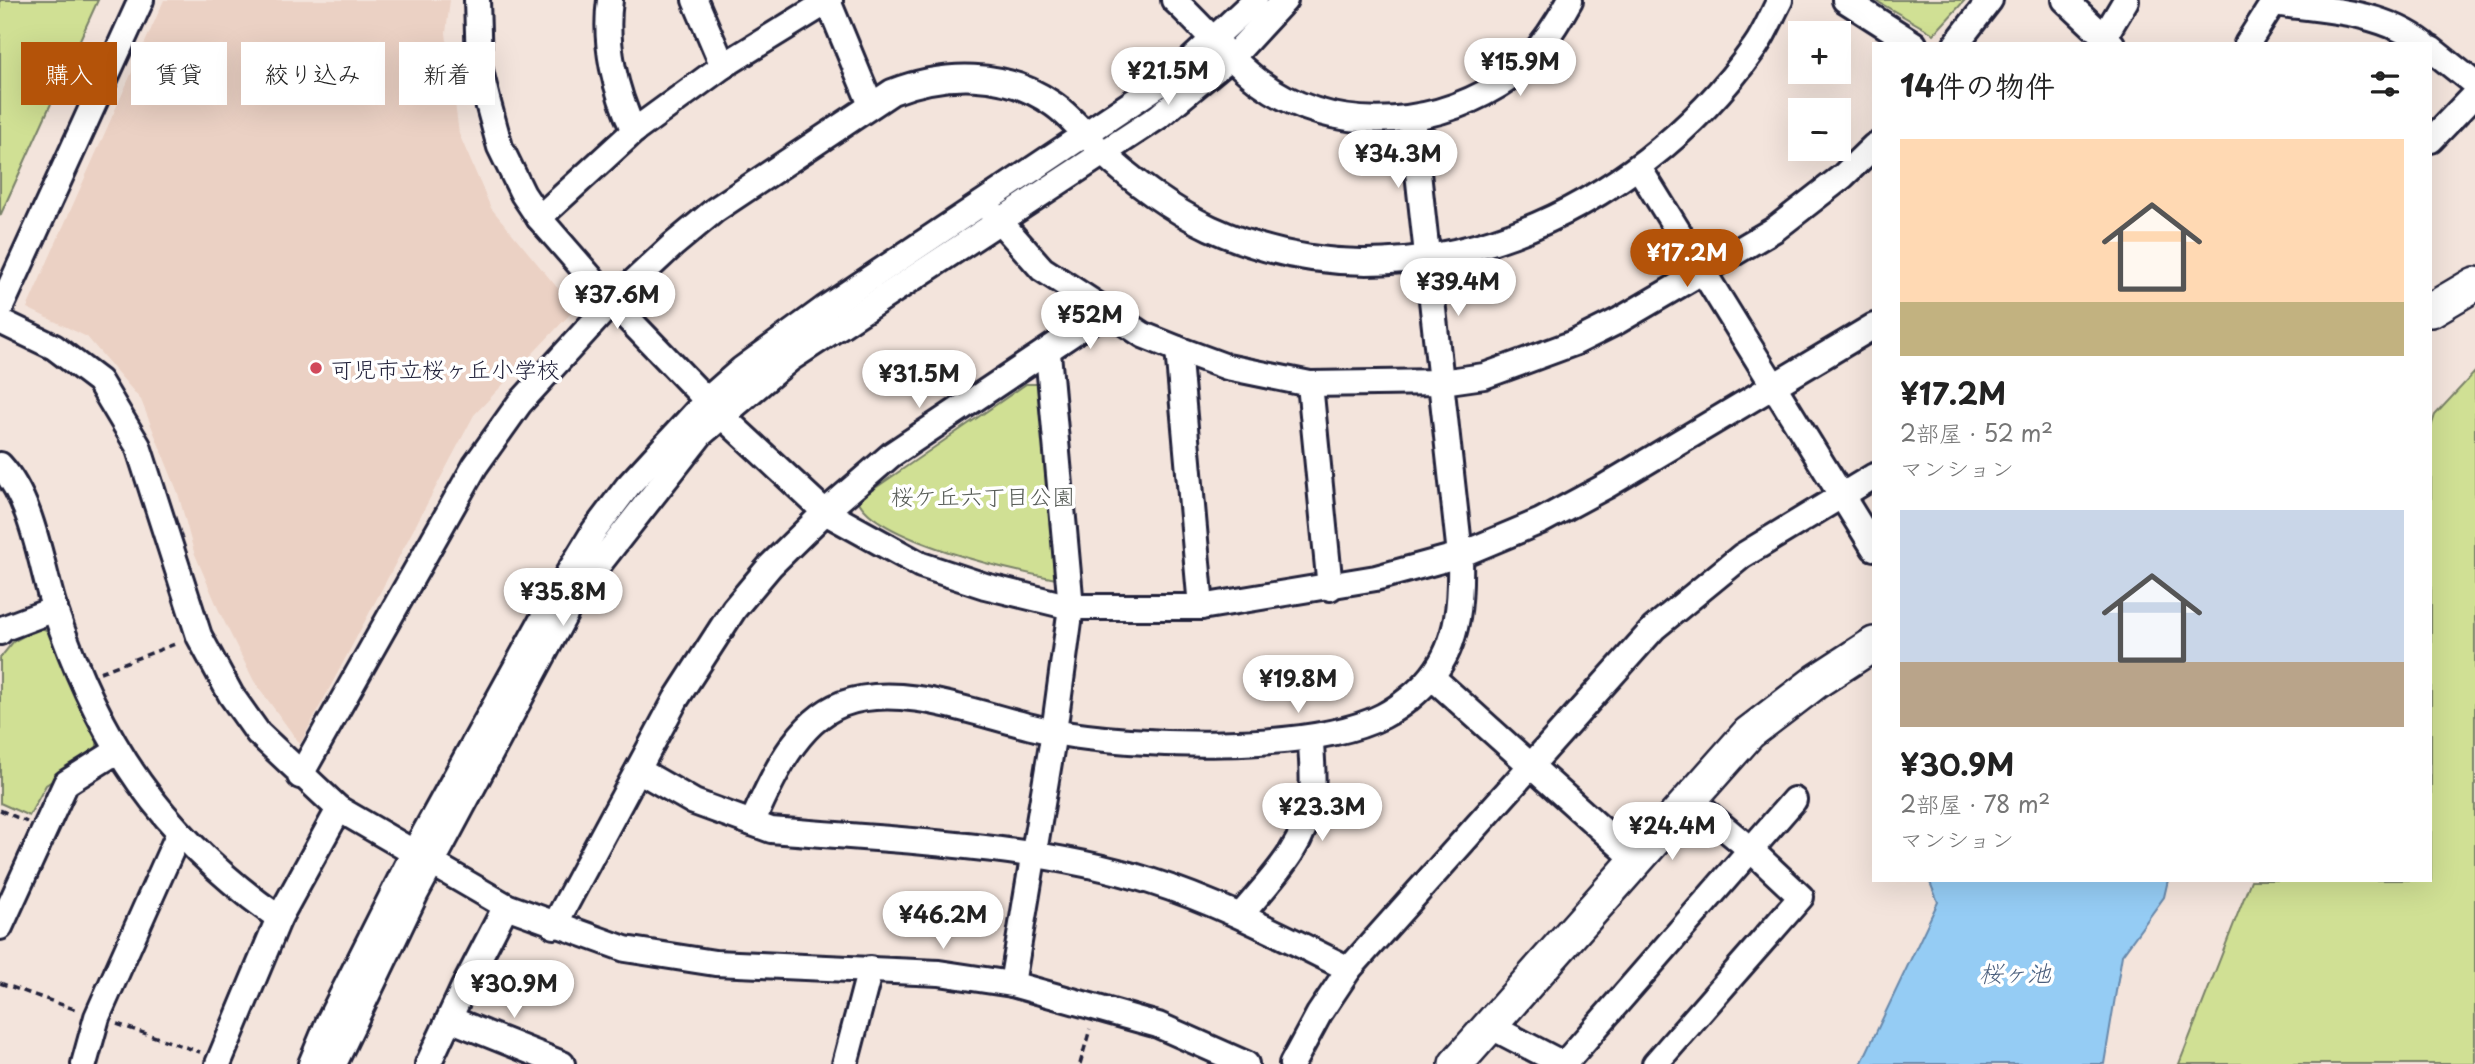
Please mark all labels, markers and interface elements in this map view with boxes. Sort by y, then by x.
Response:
map controls [1788,21,1851,161]
button: + [1788,21,1851,84]
pin: ¥15.9M [1463,38,1577,98]
chip: 購入 [21,42,117,105]
chip: 賃貸 [131,42,227,105]
chip: 絞り込み [241,42,385,105]
chip: 新着 [399,42,495,105]
text: ¥15.9M [1480,43,1560,78]
pin: ¥21.5M [1111,48,1225,107]
text: ¥21.5M [1127,52,1209,87]
text: 14件の物件 [1900,62,2055,107]
icon: filters [2366,65,2404,103]
button: − [1788,98,1851,161]
pin: ¥34.3M [1341,130,1455,190]
text: ¥34.3M [1354,135,1442,170]
icon: home [2089,184,2215,310]
pin: ¥17.2M [1630,230,1744,289]
text: ¥17.2M [1646,234,1728,269]
pin: ¥39.4M [1401,258,1515,318]
text: ¥39.4M [1416,263,1500,298]
pin: ¥37.6M [560,272,674,331]
text: ¥37.6M [574,276,660,311]
pin: ¥52M [1049,292,1131,351]
text: ¥52M [1057,296,1123,331]
pin: ¥31.5M [862,350,976,410]
place label: 可児市立桜ヶ丘小学校 [330,351,560,386]
text: ¥31.5M [878,355,960,390]
marker: 可児市立桜ヶ丘小学校 [308,360,324,376]
text: ¥17.2M [1900,370,2006,415]
text: 2部屋 · 52 m² [1900,415,2053,450]
text: マンション [1900,450,2014,485]
park label: 桜ケ丘六丁目公園 [891,478,1075,513]
icon: home [2089,555,2215,681]
pin: ¥35.8M [506,568,620,628]
text: ¥35.8M [520,573,606,608]
pin: ¥19.8M [1241,656,1355,715]
text: ¥19.8M [1259,660,1337,695]
text: ¥30.9M [1900,741,2014,786]
pin: ¥23.3M [1265,784,1379,843]
text: 2部屋 · 78 m² [1900,786,2050,821]
text: ¥23.3M [1278,788,1366,823]
pin: ¥24.4M [1615,802,1729,862]
text: ¥24.4M [1628,807,1716,842]
text: マンション [1900,821,2014,856]
pin: ¥46.2M [886,892,1000,951]
text: ¥46.2M [899,896,987,931]
water label: 桜ヶ池 [1979,954,2052,990]
pin: ¥30.9M [457,960,571,1020]
text: ¥30.9M [470,965,558,1000]

